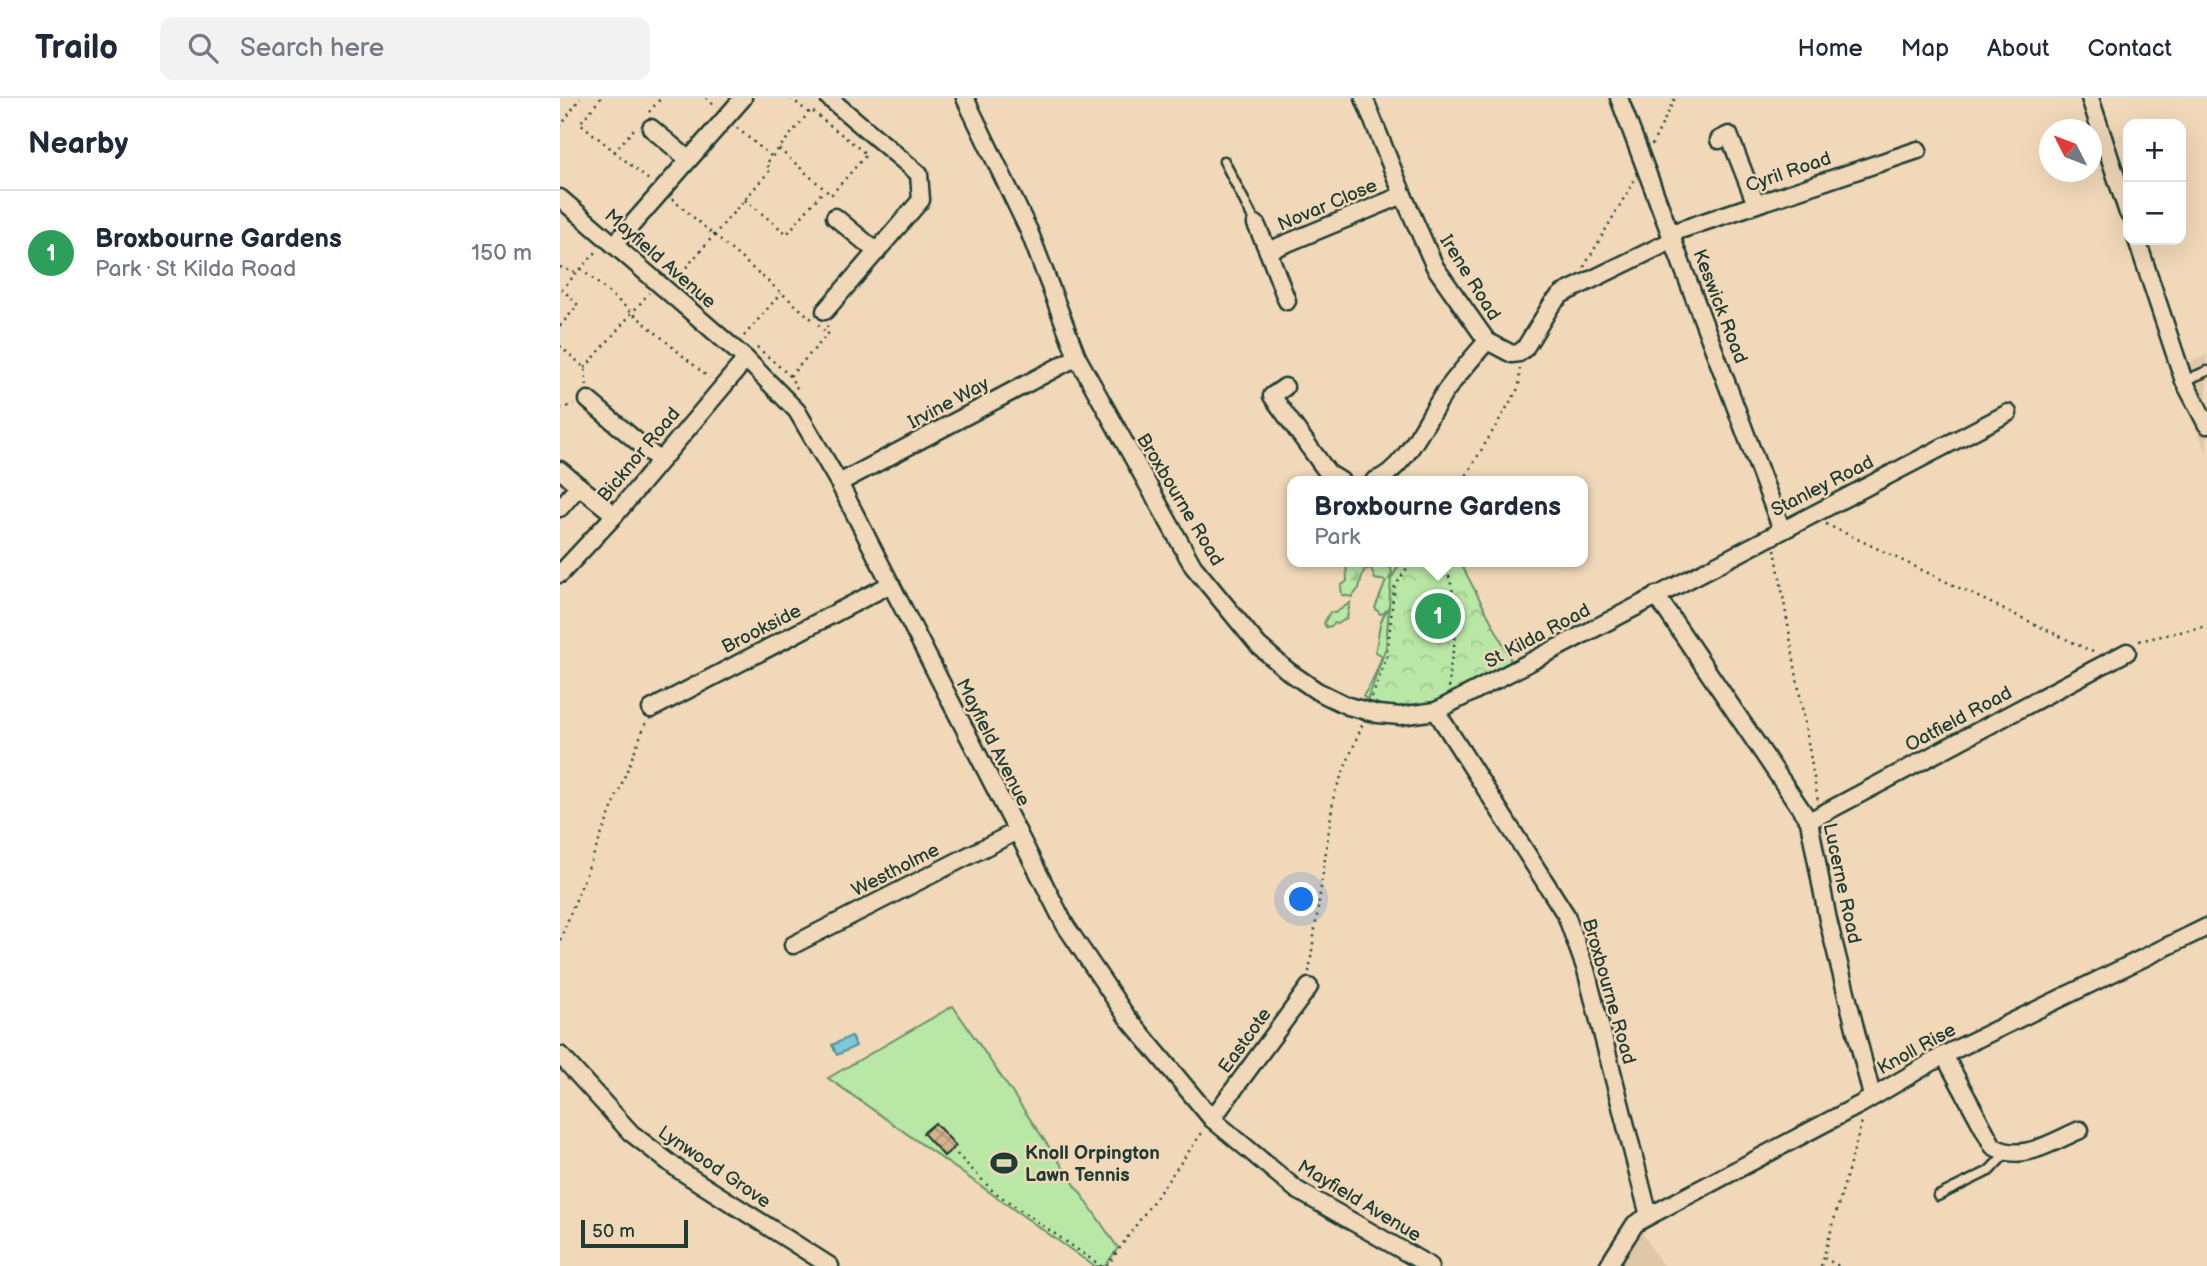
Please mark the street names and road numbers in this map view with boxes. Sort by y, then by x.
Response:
street label: Cyril Road [1743,147,1834,198]
street label: Novar Close [1274,174,1381,237]
street label: Mayfield Avenue [600,204,720,314]
street label: Irene Road [1434,231,1505,325]
street label: Keswick Road [1687,246,1752,367]
street label: Irvine Way [904,372,993,434]
street label: Bicknor Road [593,403,685,507]
street label: Broxbourne Road [1131,429,1228,570]
street label: Stanley Road [1768,451,1878,522]
street label: Brookside [718,599,805,659]
street label: St Kilda Road [1481,599,1594,674]
street label: Mayfield Avenue [951,675,1035,810]
street label: Oatfield Road [1901,682,2016,757]
street label: Lucerne Road [1818,821,1866,946]
street label: Westholme [848,838,943,902]
street label: Broxbourne Road [1577,916,1640,1067]
street label: Eastcote [1214,1004,1277,1078]
street label: Knoll Rise [1874,1018,1960,1080]
street label: Lynwood Grove [653,1121,775,1213]
street label: Mayfield Avenue [1293,1155,1425,1247]

